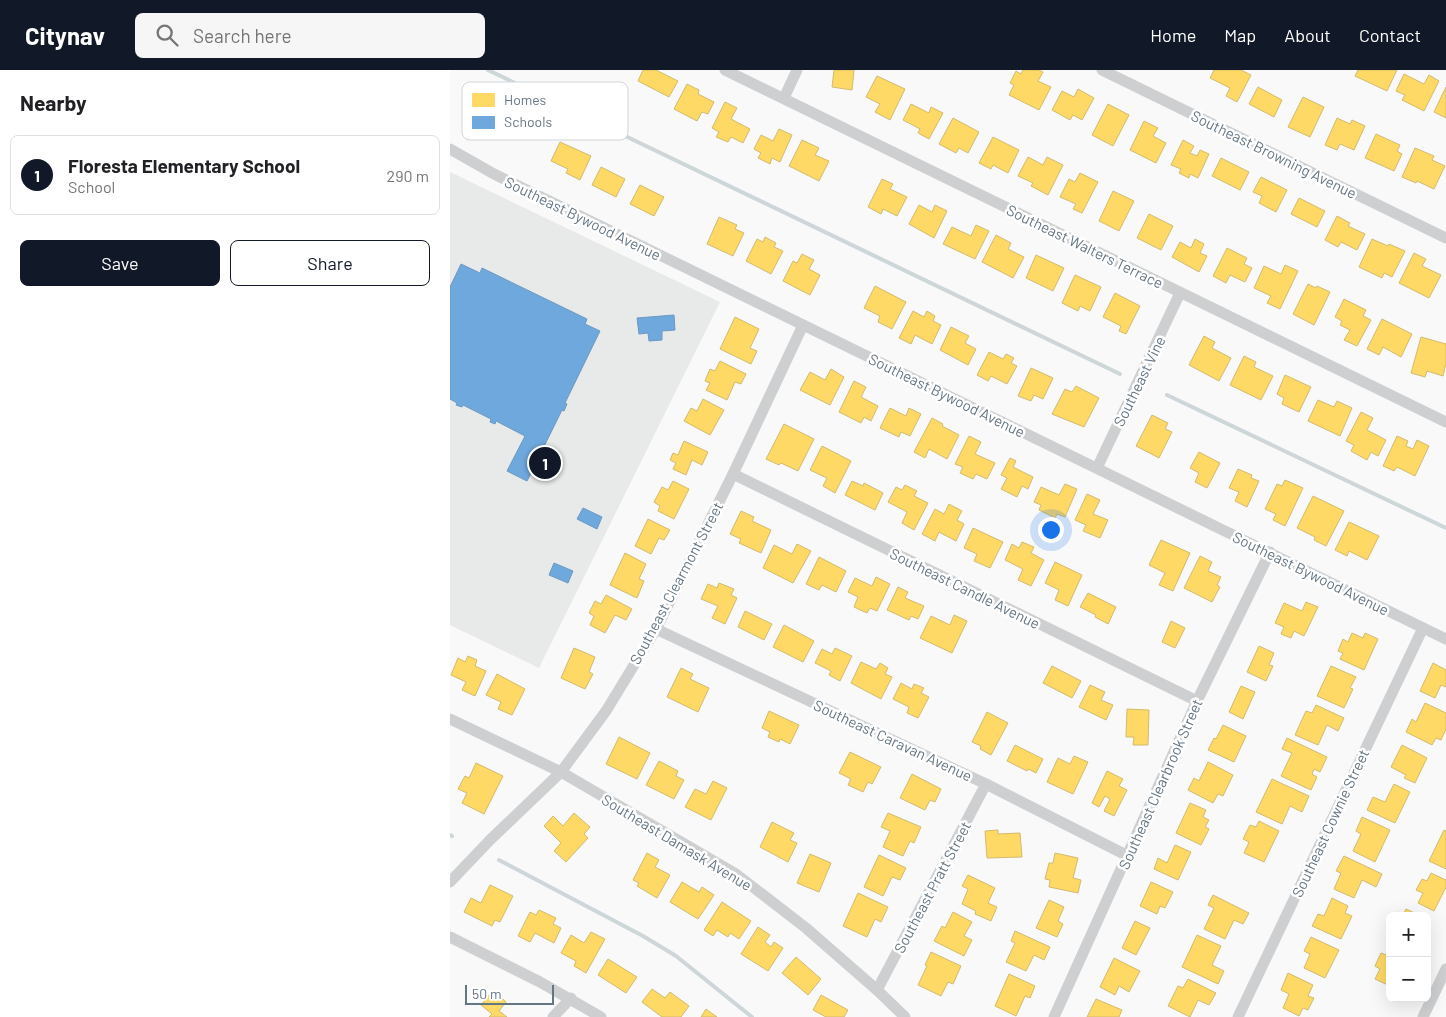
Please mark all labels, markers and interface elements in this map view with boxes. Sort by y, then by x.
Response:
search box [135,13,485,58]
text: Citynav [25,21,105,50]
icon: search [153,21,181,49]
text: Search here [193,24,292,47]
text: Home [1150,24,1196,46]
text: Map [1224,24,1256,46]
text: About [1284,24,1331,46]
text: Contact [1359,24,1421,46]
legend [462,82,628,140]
text: Nearby [20,90,86,115]
text: Homes [504,91,547,108]
street label: Southeast Browning Avenue [1188,106,1360,202]
text: Schools [504,113,552,130]
text: Floresta Elementary School [68,154,300,177]
text: 1 [34,166,40,185]
text: 290 m [387,166,429,185]
street label: Southeast Bywood Avenue [502,172,664,264]
text: School [68,177,115,196]
street label: Southeast Walters Terrace [1004,200,1166,292]
button: Save [20,240,220,286]
button: Share [230,240,430,286]
street label: Southeast Vine [1109,333,1169,429]
street label: Southeast Bywood Avenue [866,349,1028,441]
pin: 1 [529,444,561,482]
street label: Southeast Clearmont Street [626,499,726,667]
your location [1038,517,1064,543]
street label: Southeast Bywood Avenue [1230,527,1392,619]
street label: Southeast Candle Avenue [887,544,1043,632]
street label: Southeast Caravan Avenue [811,695,975,785]
street label: Southeast Clearbrook Street [1114,696,1206,872]
street label: Southeast Cownie Street [1288,746,1372,900]
street label: Southeast Damask Avenue [599,790,755,894]
street label: Southeast Pratt Street [890,818,974,956]
map controls [1386,912,1431,1002]
button: + [1386,912,1431,957]
button: − [1386,957,1431,1002]
scale bar [465,982,554,1005]
text: 50 m [472,985,501,1002]

